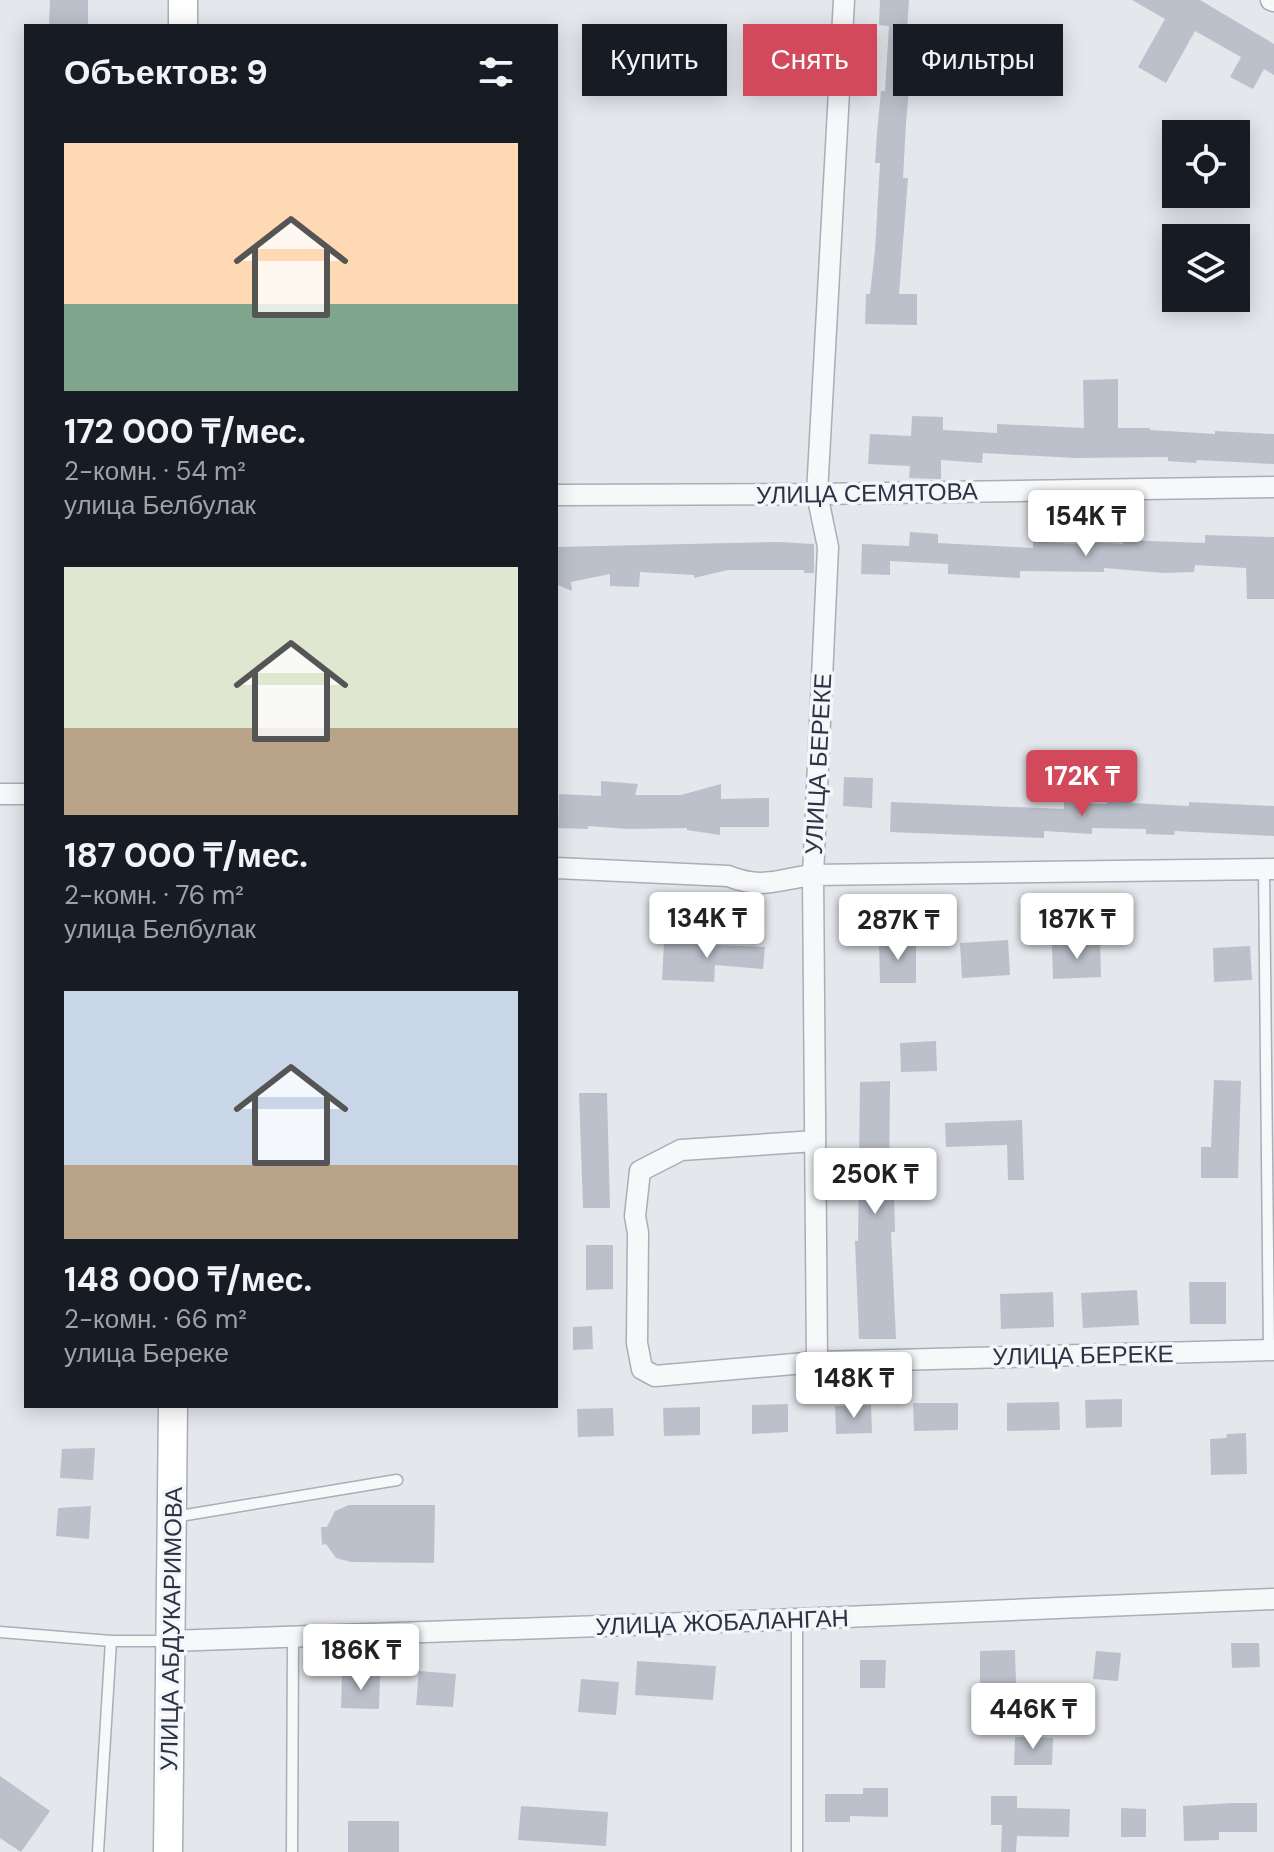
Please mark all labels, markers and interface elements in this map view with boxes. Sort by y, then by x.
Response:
chip: Купить [582,24,727,96]
chip: Снять [743,24,877,96]
chip: Фильтры [893,24,1063,96]
text: Объектов: 9 [64,50,268,95]
icon: filters [474,50,518,94]
map controls [1162,120,1250,312]
button: locate [1162,120,1250,208]
icon: home [219,195,363,339]
button: layers [1162,224,1250,312]
text: 172 000 ₸/мес. [64,409,306,454]
text: 2-комн. · 54 m² [64,454,246,488]
street label: УЛИЦА СЕМЯТОВА [756,476,978,510]
text: улица Белбулак [64,488,256,522]
pin: 154K ₸ [1021,490,1151,558]
text: 154K ₸ [1046,499,1126,533]
icon: home [219,619,363,763]
street label: УЛИЦА БЕРЕКЕ [798,673,838,855]
pin: 172K ₸ [1017,750,1147,818]
text: 172K ₸ [1044,759,1120,793]
text: 187 000 ₸/мес. [64,833,308,878]
text: 2-комн. · 76 m² [64,878,244,912]
pin: 134K ₸ [642,892,772,960]
pin: 187K ₸ [1012,893,1142,961]
pin: 287K ₸ [833,894,963,962]
text: 134K ₸ [667,901,747,935]
text: 187K ₸ [1039,902,1115,936]
text: 287K ₸ [857,903,939,937]
text: улица Белбулак [64,912,256,946]
icon: home [219,1043,363,1187]
pin: 250K ₸ [810,1148,940,1216]
text: 250K ₸ [832,1157,918,1191]
text: 148 000 ₸/мес. [64,1257,312,1302]
text: 2-комн. · 66 m² [64,1302,247,1336]
text: улица Береке [64,1336,229,1370]
street label: УЛИЦА БЕРЕКЕ [992,1338,1174,1372]
pin: 148K ₸ [789,1352,919,1420]
text: 148K ₸ [814,1361,894,1395]
street label: УЛИЦА АБДУКАРИМОВА [153,1487,189,1771]
street label: УЛИЦА ЖОБАЛАНГАН [595,1602,849,1642]
pin: 186K ₸ [296,1624,426,1692]
text: 186K ₸ [321,1633,401,1667]
pin: 446K ₸ [968,1683,1098,1751]
text: 446K ₸ [989,1692,1077,1726]

